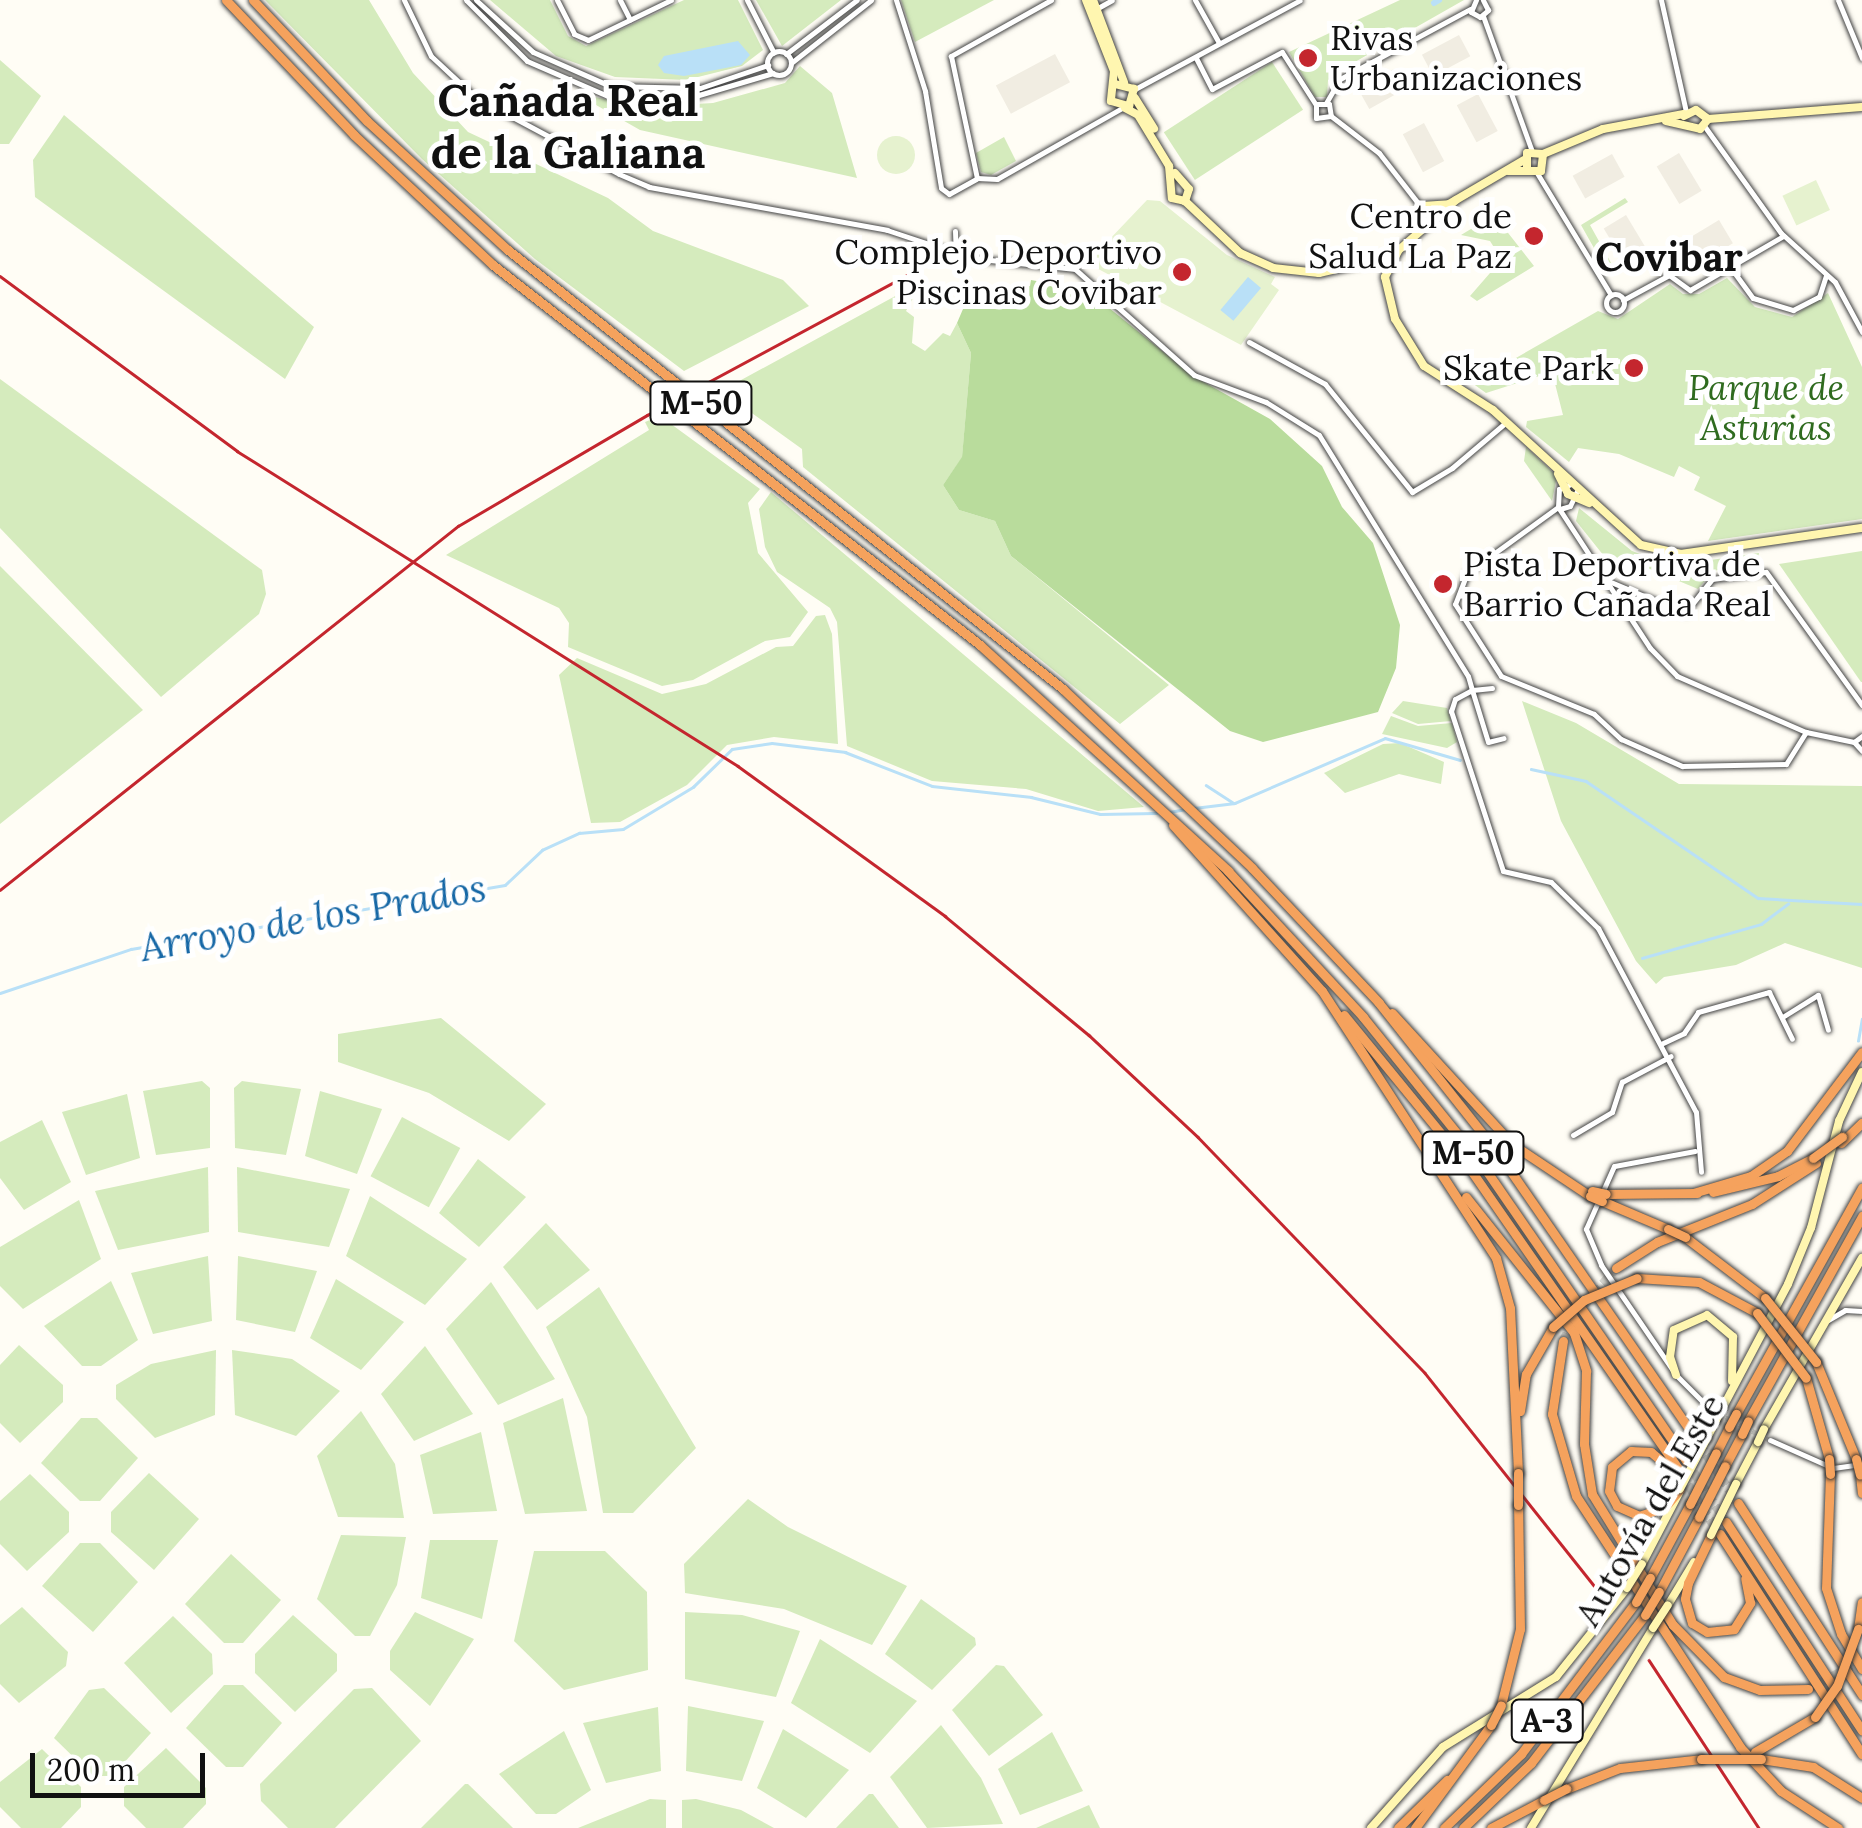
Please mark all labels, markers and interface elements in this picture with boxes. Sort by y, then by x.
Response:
place label: Rivas Urbanizaciones [1330,17,1582,99]
marker: Rivas Urbanizaciones [1295,45,1321,71]
district label: Cañada Real de la Galiana [431,73,705,179]
place label: Centro de Salud La Paz [1308,195,1512,277]
marker: Centro de Salud La Paz [1521,223,1547,249]
place label: Complejo Deportivo Piscinas Covibar [834,231,1162,313]
district label: Covibar [1595,233,1743,281]
marker: Complejo Deportivo Piscinas Covibar [1171,261,1193,283]
place label: Skate Park [1443,347,1614,389]
marker: Skate Park [1623,357,1645,379]
park label: Parque de Asturias [1688,367,1844,449]
road number: M-50 [648,376,754,430]
place label: Pista Deportiva de Barrio Cañada Real [1463,543,1771,625]
marker: Pista Deportiva de Barrio Cañada Real [1432,573,1454,595]
water label: Arroyo de los Prados [137,865,489,971]
road number: M-50 [1420,1126,1526,1180]
street label: Autovía del Este [1567,1387,1733,1633]
road number: A-3 [1510,1694,1584,1748]
scale bar [35,1733,210,1795]
text: 200 m [47,1751,135,1789]

